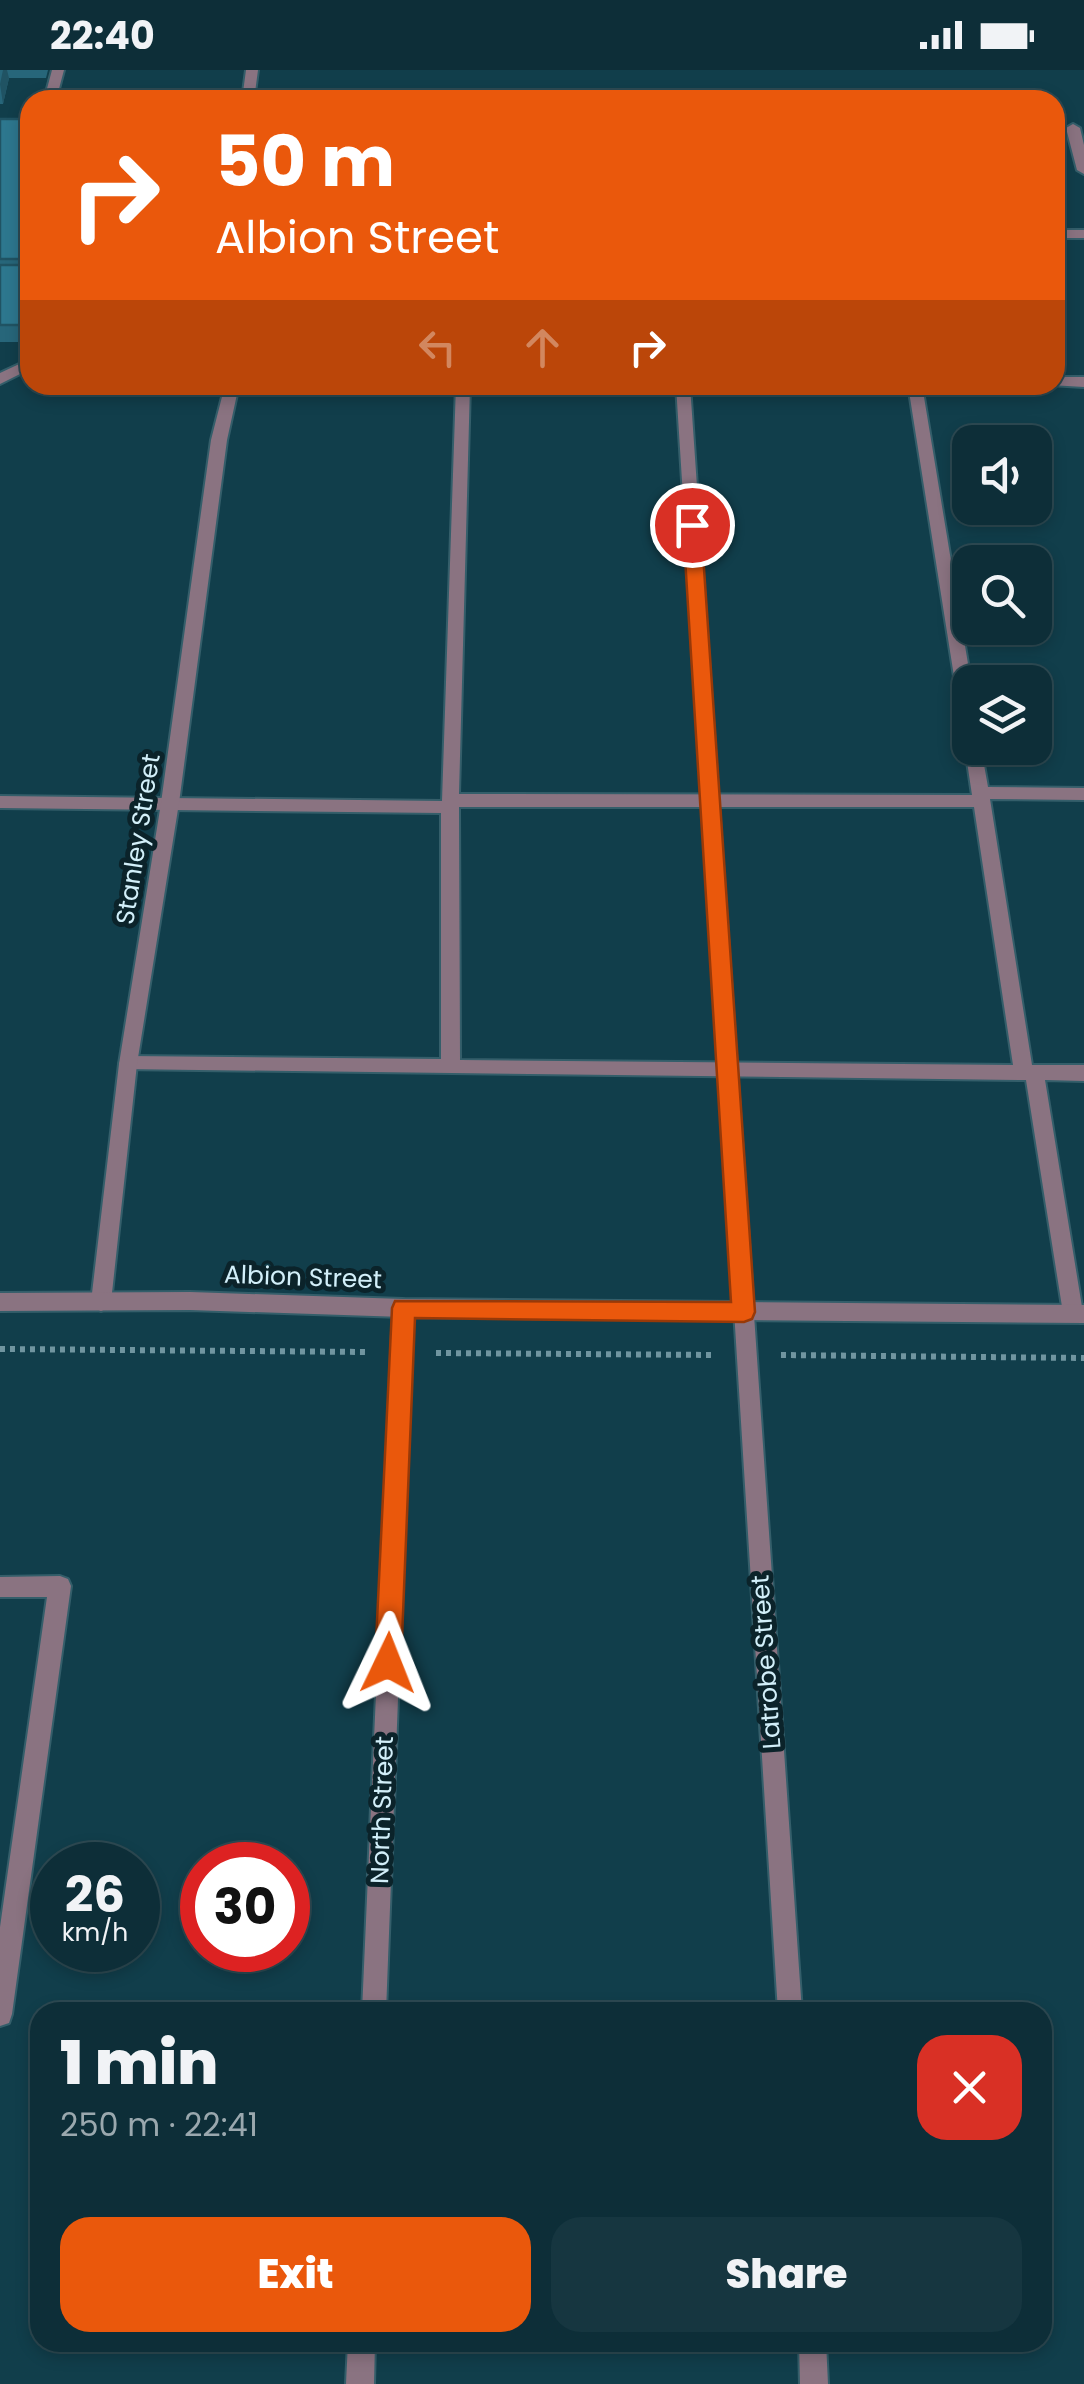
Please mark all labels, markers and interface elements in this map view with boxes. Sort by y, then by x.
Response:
text: 22:40 [50,9,155,62]
text: 50 m [215,112,395,211]
icon: right [50,130,180,260]
text: Albion Street [215,206,499,269]
icon: left [410,320,465,375]
icon: ahead [515,320,570,375]
icon: right [620,320,675,375]
map controls [952,425,1052,765]
button: sound [952,425,1052,525]
pin [650,483,735,568]
icon: arrive [665,498,720,553]
button: search [952,545,1052,645]
button: layers [952,665,1052,765]
street label: Stanley Street [107,751,169,927]
street label: Albion Street [223,1257,383,1297]
street label: Latrobe Street [742,1574,790,1750]
position arrow [336,1611,440,1715]
street label: North Street [362,1735,402,1885]
speed limit sign: 30 [180,1842,310,1972]
text: 26 [65,1859,125,1930]
text: km/h [62,1915,128,1950]
text: 1 min [60,2021,218,2105]
button: close [917,2035,1022,2140]
text: 250 m · 22:41 [60,2102,258,2147]
button: Exit [60,2217,531,2332]
button: Share [551,2217,1022,2332]

